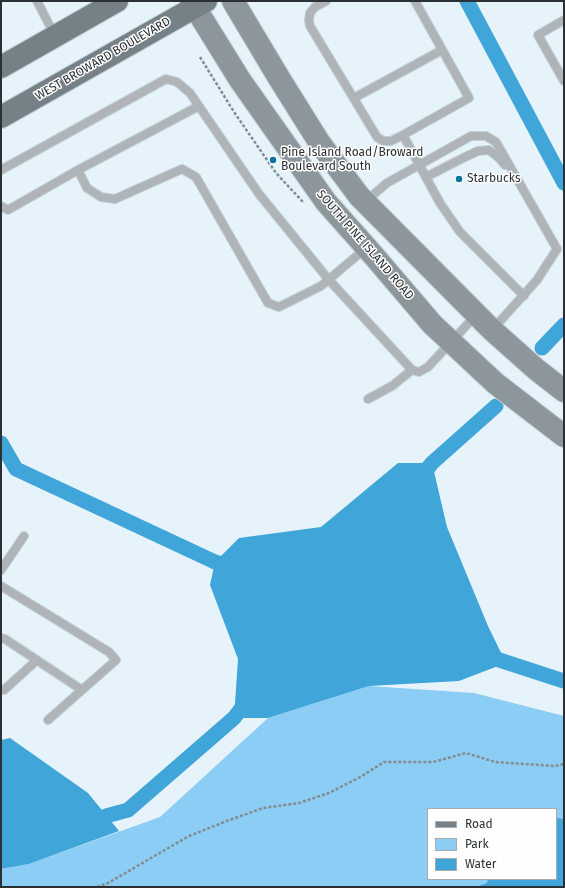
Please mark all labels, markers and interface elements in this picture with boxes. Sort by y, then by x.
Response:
street label: WEST BROWARD BOULEVARD [33,14,173,104]
place label: Pine Island Road/Broward Boulevard South [281,146,424,174]
marker: Pine Island Road/Broward Boulevard South [268,155,278,165]
place label: Starbucks [467,172,520,186]
marker: Starbucks [454,174,464,184]
street label: SOUTH PINE ISLAND ROAD [313,187,417,303]
legend [427,808,557,880]
text: Road [465,817,493,831]
text: Park [465,837,489,851]
text: Water [465,857,496,871]

